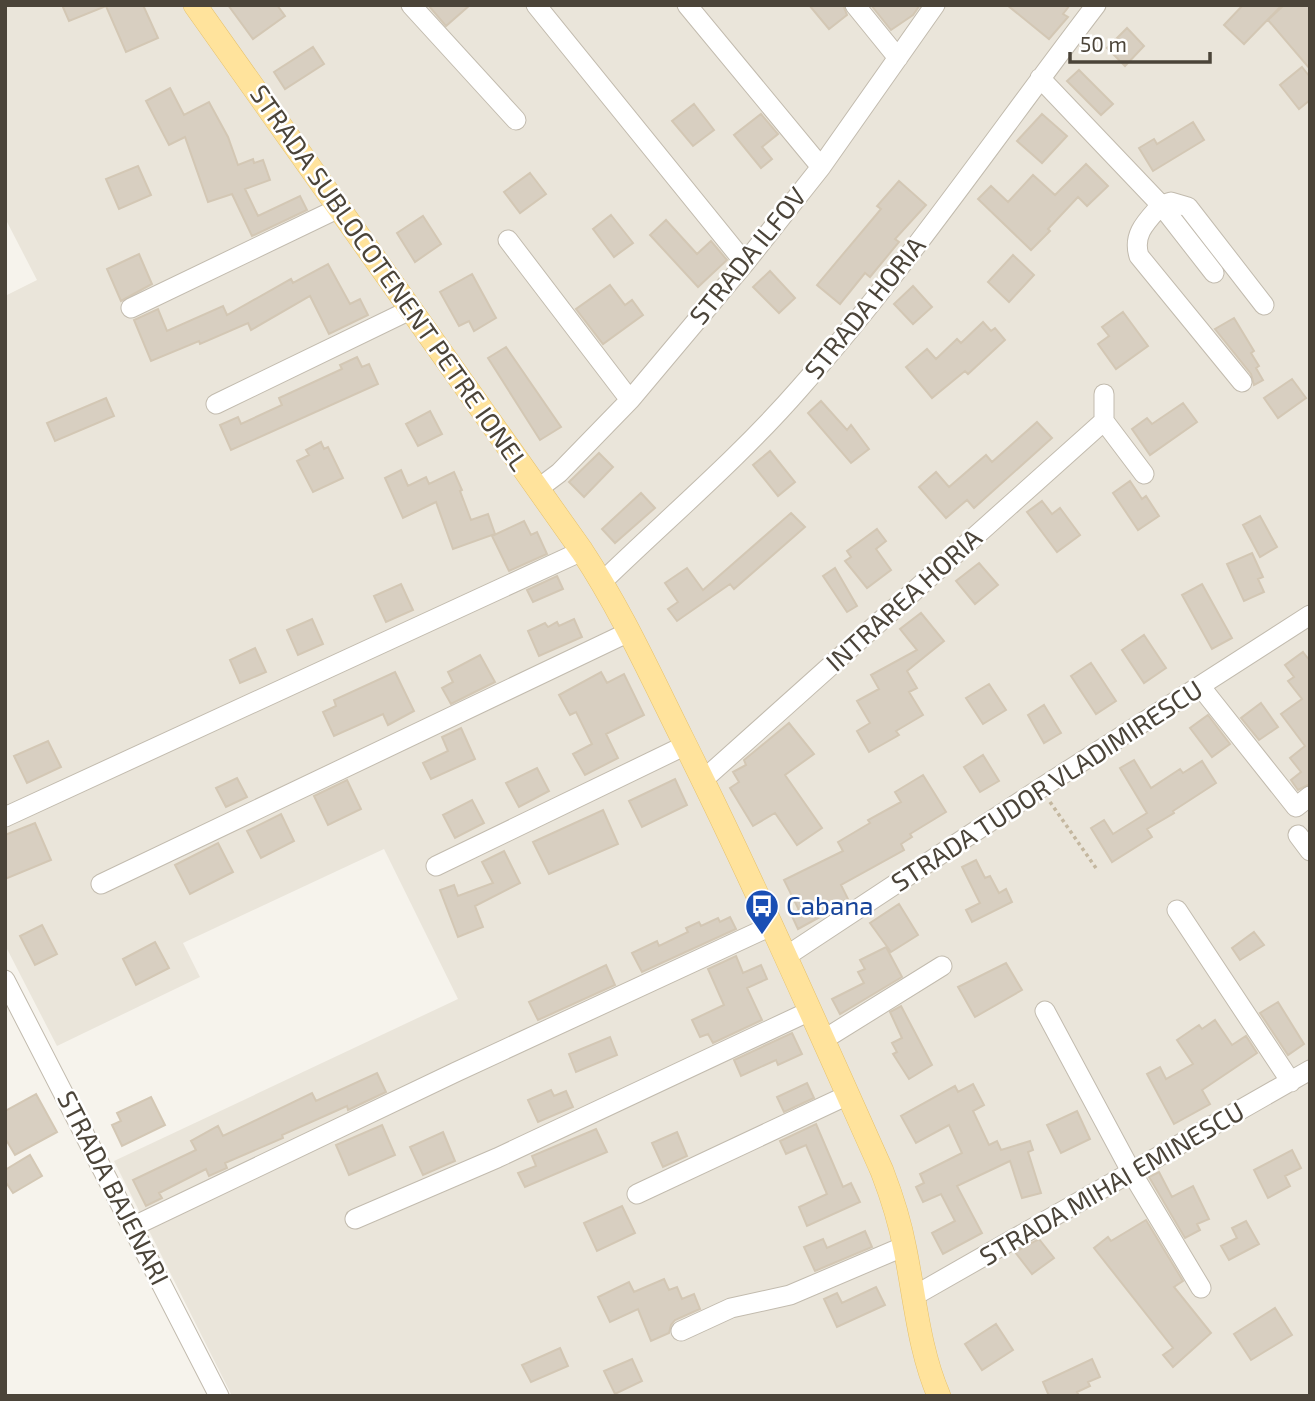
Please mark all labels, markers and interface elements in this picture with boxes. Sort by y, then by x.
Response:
scale bar [1070,21,1210,65]
text: 50 m [1080,31,1127,56]
street label: STRADA SUBLOCOTENENT PETRE IONEL [245,78,536,476]
street label: STRADA ILFOV [682,180,812,330]
street label: STRADA HORIA [797,230,931,385]
street label: INTRAREA HORIA [819,521,987,677]
street label: STRADA TUDOR VLADIMIRESCU [885,672,1207,897]
bus stop icon: Cabana [743,887,781,936]
place label: Cabana [786,889,874,920]
street label: STRADA BAJENARI [52,1085,177,1289]
street label: STRADA MIHAI EMINESCU [974,1094,1249,1271]

